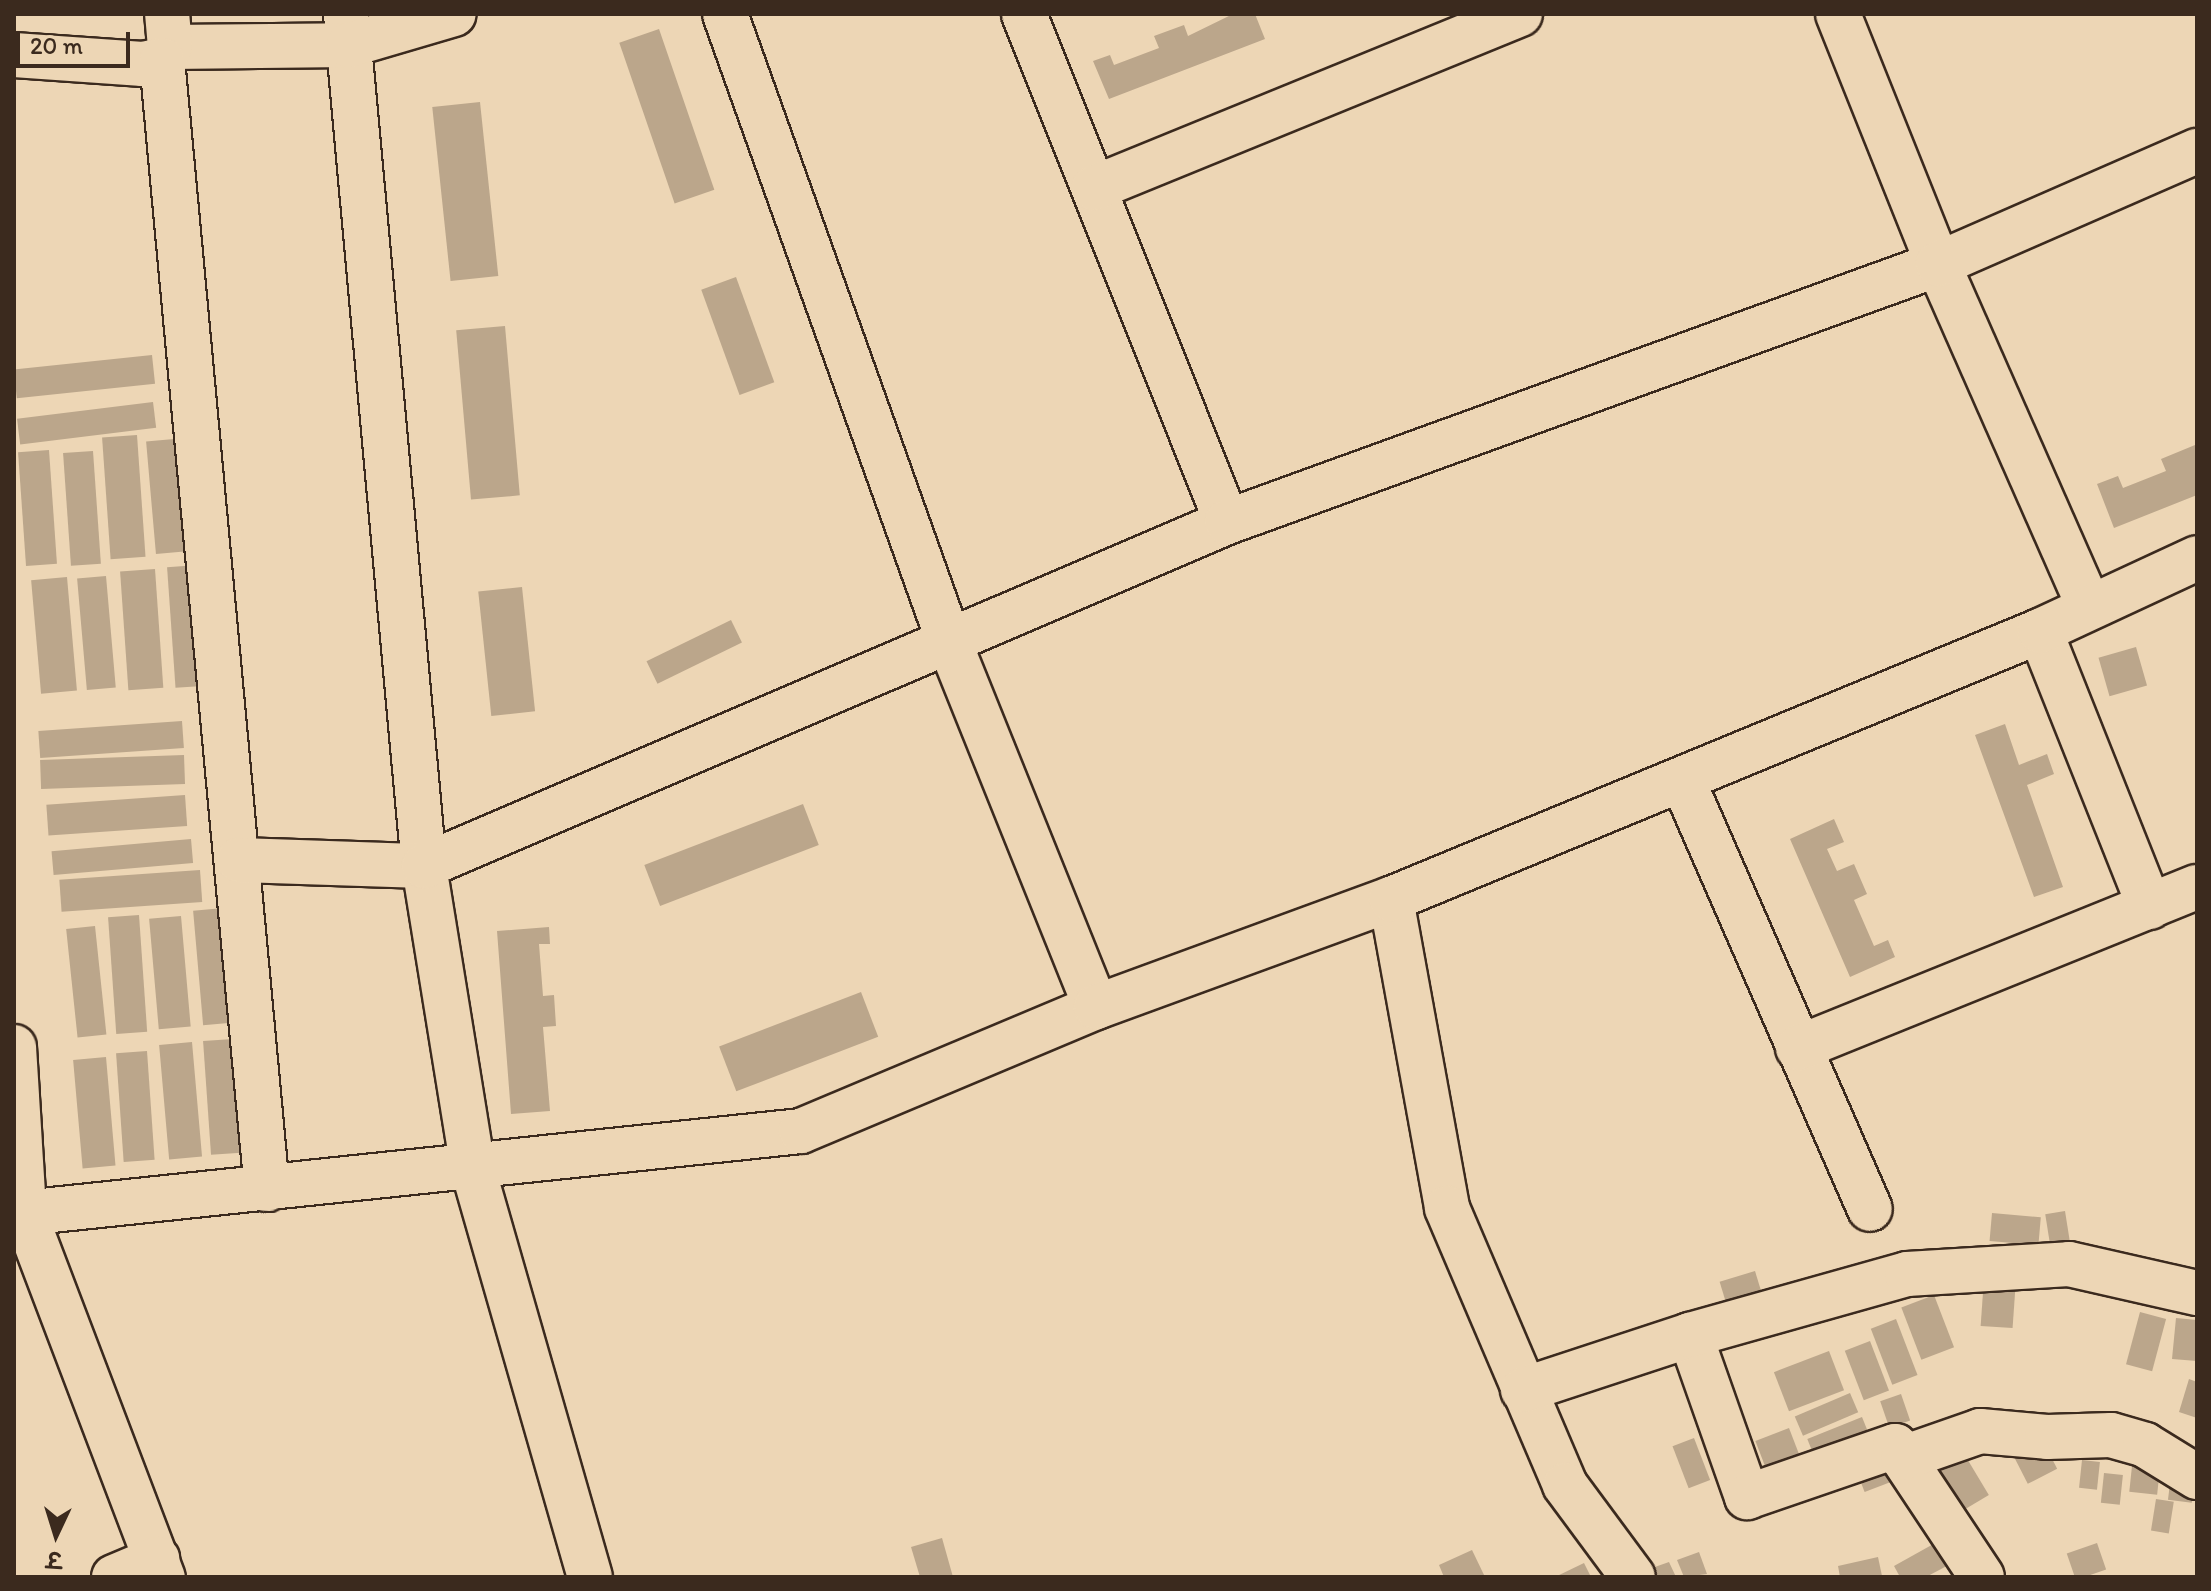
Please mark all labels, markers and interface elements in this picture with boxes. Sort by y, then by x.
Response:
scale bar [20,16,134,66]
text: 20 m [30,31,83,60]
north arrow [16,1495,96,1575]
text: उ [46,1545,63,1573]

